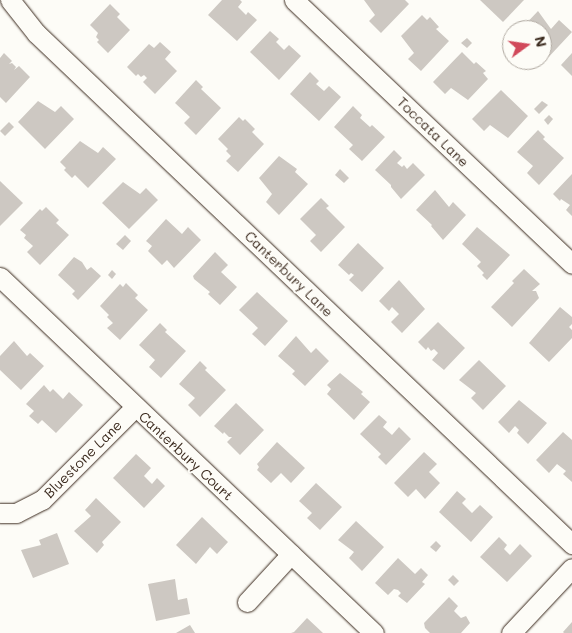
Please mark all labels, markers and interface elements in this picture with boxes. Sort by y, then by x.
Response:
north arrow [502,20,552,70]
text: N [531,34,552,49]
street label: Toccata Lane [394,94,472,170]
street label: Canterbury Lane [241,228,337,320]
street label: Canterbury Court [135,408,237,504]
street label: Bluestone Lane [41,417,125,501]

